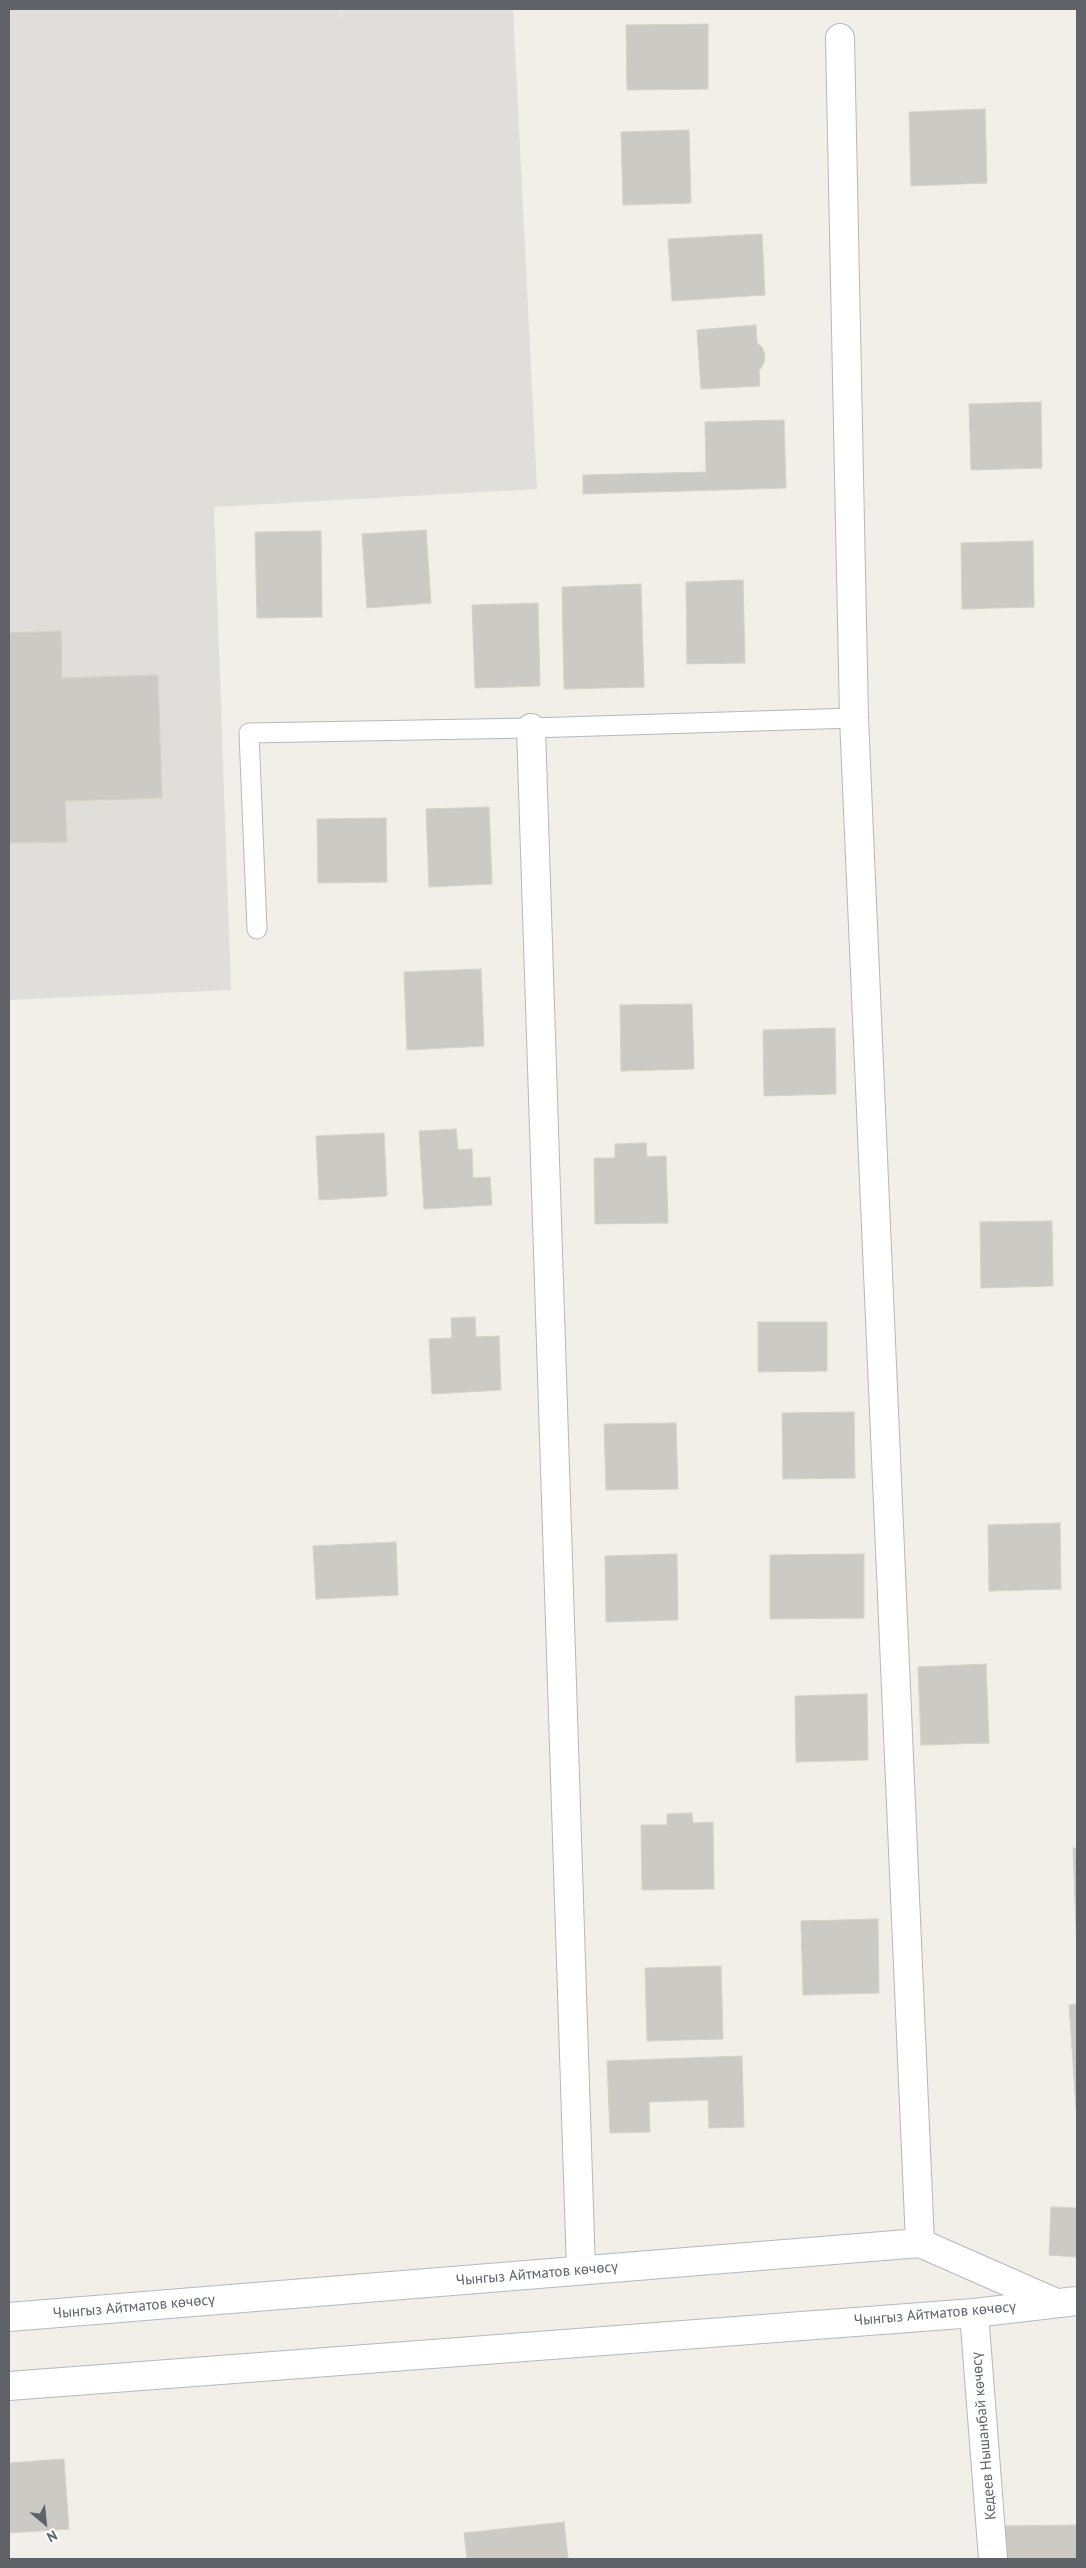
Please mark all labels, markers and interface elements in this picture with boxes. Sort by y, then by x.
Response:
street label: Чынгыз Айтматов көчөсү [455,2258,619,2290]
street label: Чынгыз Айтматов көчөсү [52,2291,216,2323]
street label: Чынгыз Айтматов көчөсү [853,2298,1017,2330]
street label: Кедеев Нышанбай көчөсү [968,2351,1000,2521]
north arrow [20,2498,70,2548]
text: N [44,2526,60,2546]

